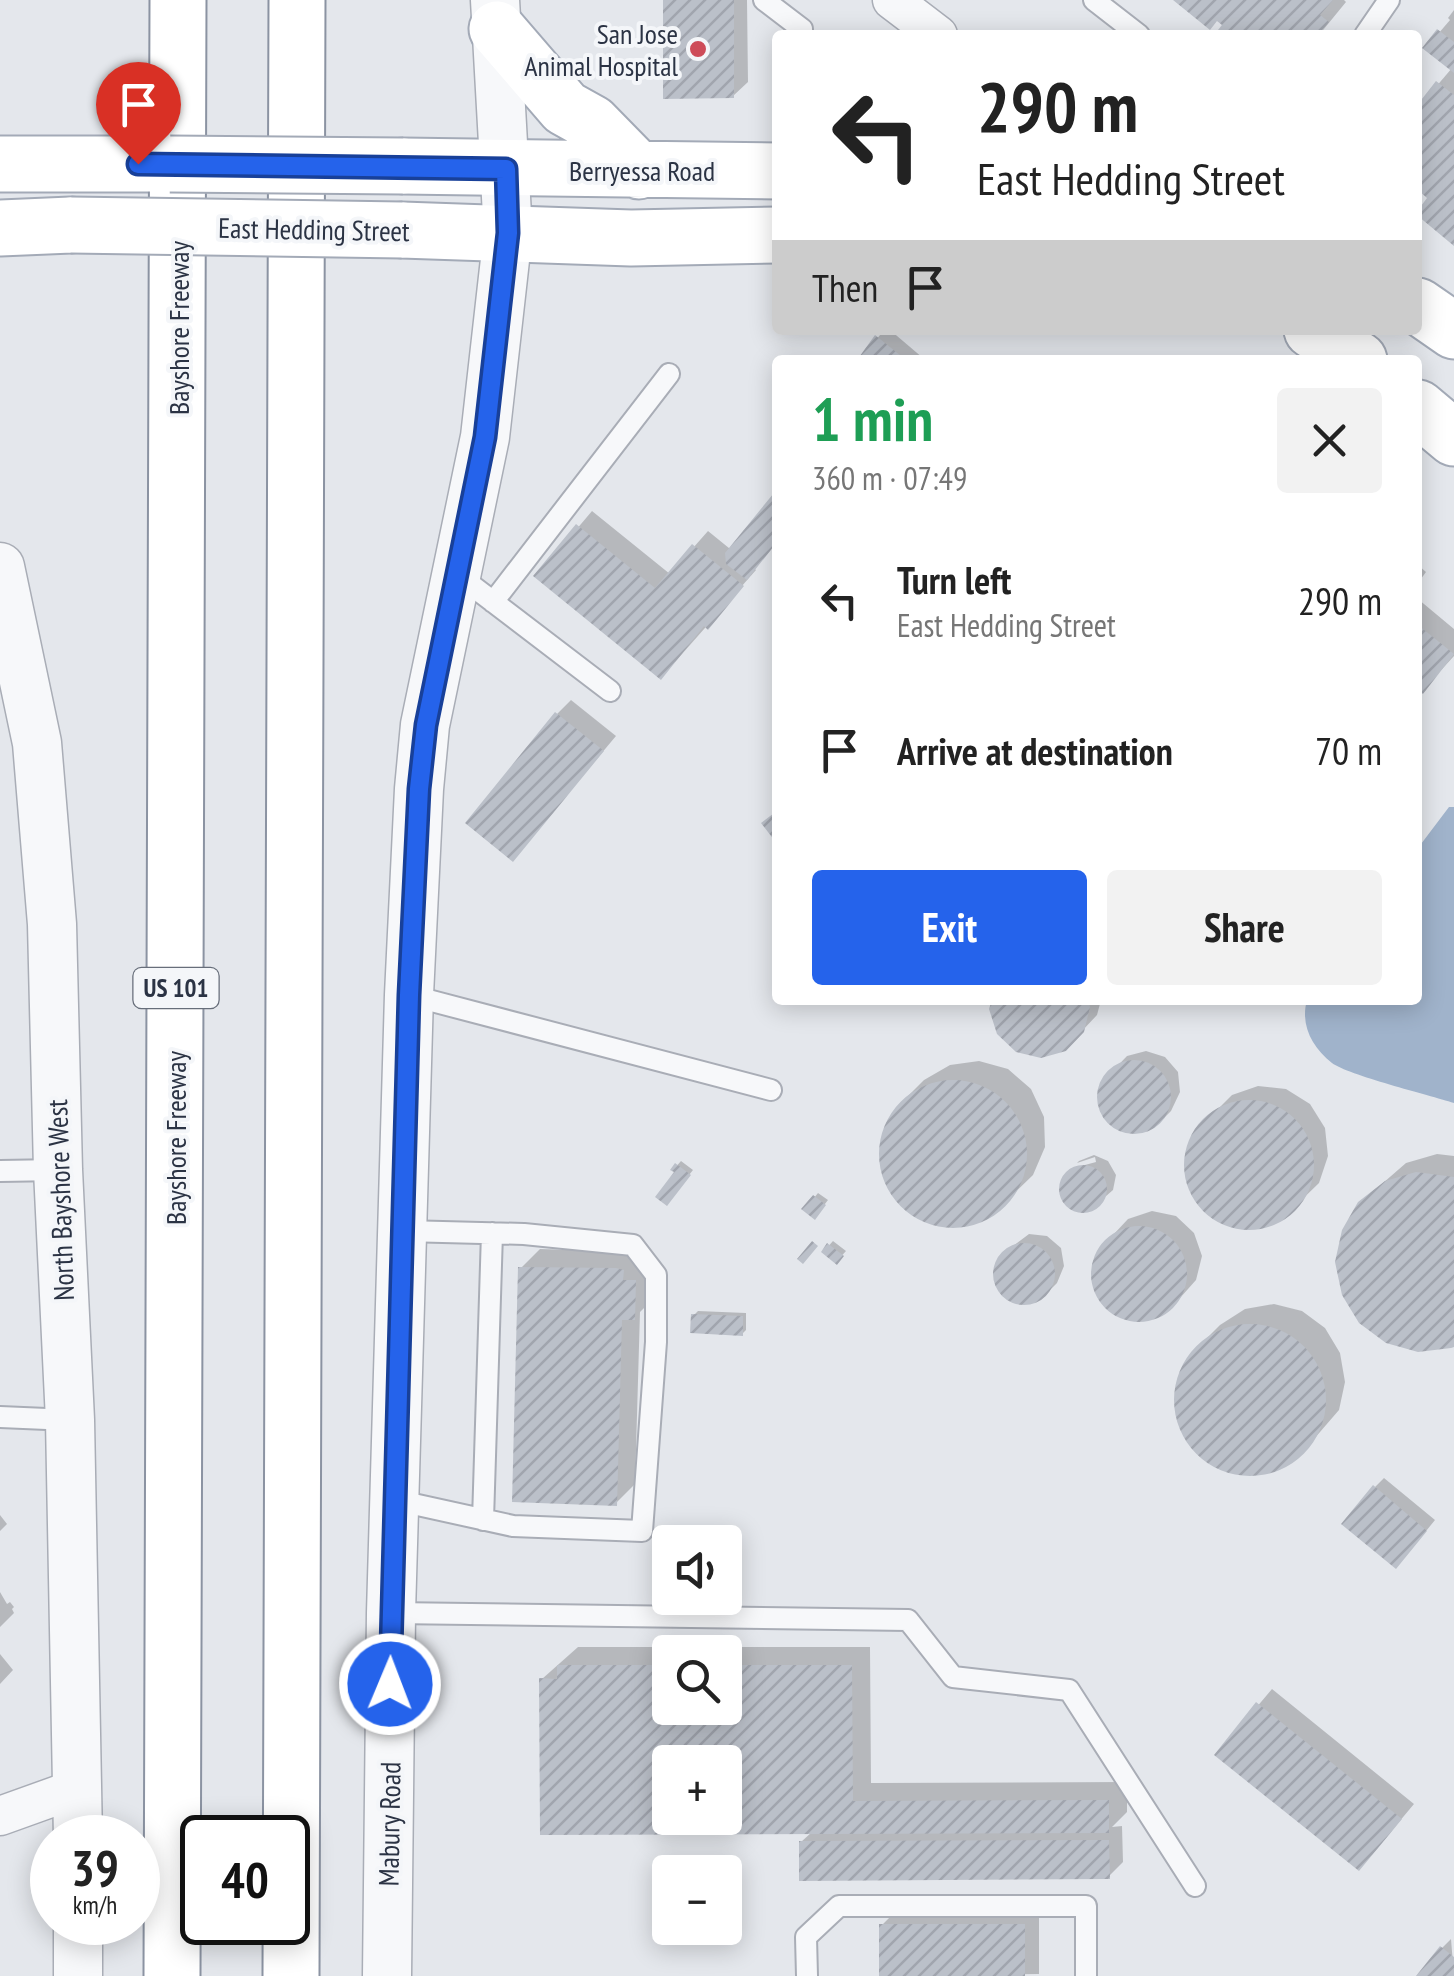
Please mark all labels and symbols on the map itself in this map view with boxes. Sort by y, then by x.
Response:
place label: San Jose Animal Hospital [524,15,678,84]
marker: San Jose Animal Hospital [687,38,709,60]
pin [96,62,181,165]
street label: Berryessa Road [569,152,715,189]
street label: East Hedding Street [218,209,410,249]
street label: Bayshore Freeway [160,240,197,415]
road number: US 101 [134,968,218,1008]
street label: Bayshore Freeway [157,1050,194,1225]
street label: North Bayshore West [38,1098,82,1301]
position arrow [338,1632,442,1736]
street label: Mabury Road [369,1761,409,1887]
speed limit sign: 40 [180,1815,310,1945]

